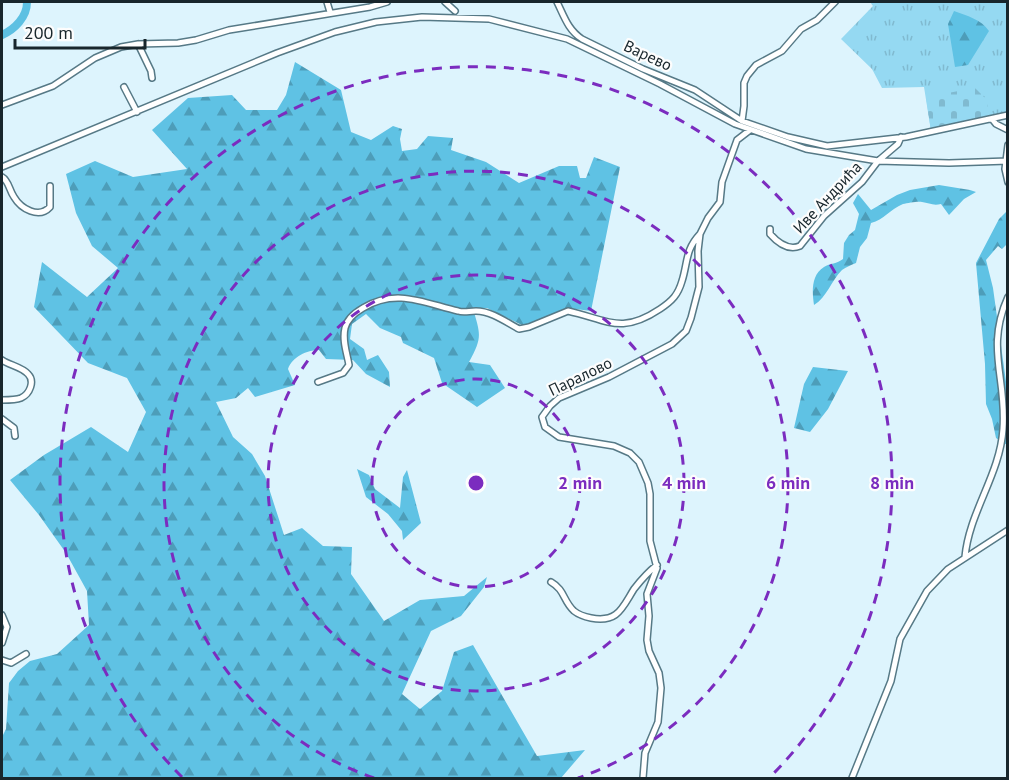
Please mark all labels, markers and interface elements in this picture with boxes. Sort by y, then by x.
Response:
scale bar [15,12,146,50]
text: 200 m [24,21,73,44]
street label: Варево [621,35,675,75]
street label: Иве Андрића [788,157,866,237]
street label: Паралово [545,352,615,400]
text: 2 min [558,471,602,494]
text: 4 min [662,471,706,494]
text: 6 min [766,471,810,494]
text: 8 min [870,471,914,494]
centre of rings [466,473,486,493]

